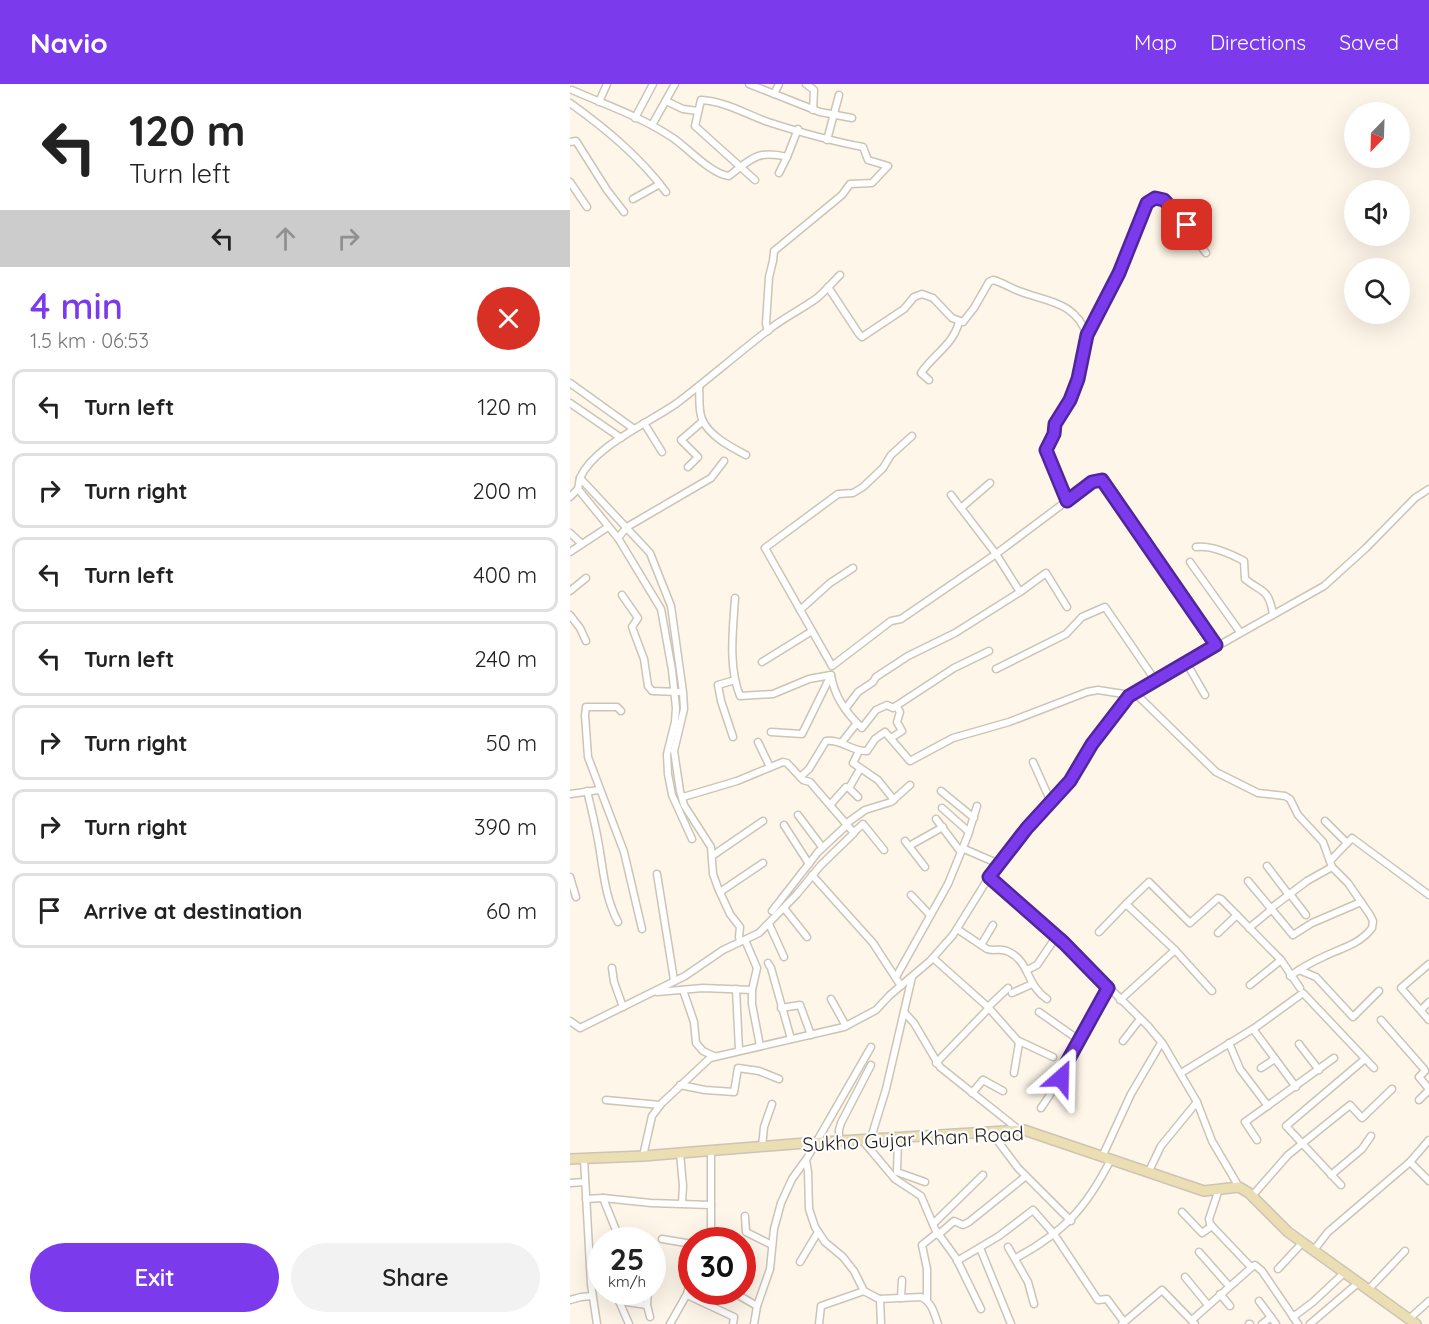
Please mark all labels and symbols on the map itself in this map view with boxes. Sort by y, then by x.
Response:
north arrow [1344,102,1410,168]
pin [1161,199,1212,250]
position arrow [1029,1046,1093,1110]
street label: Sukho Gujar Khan Road [802,1120,1024,1157]
speed limit sign: 30 [678,1227,756,1305]

